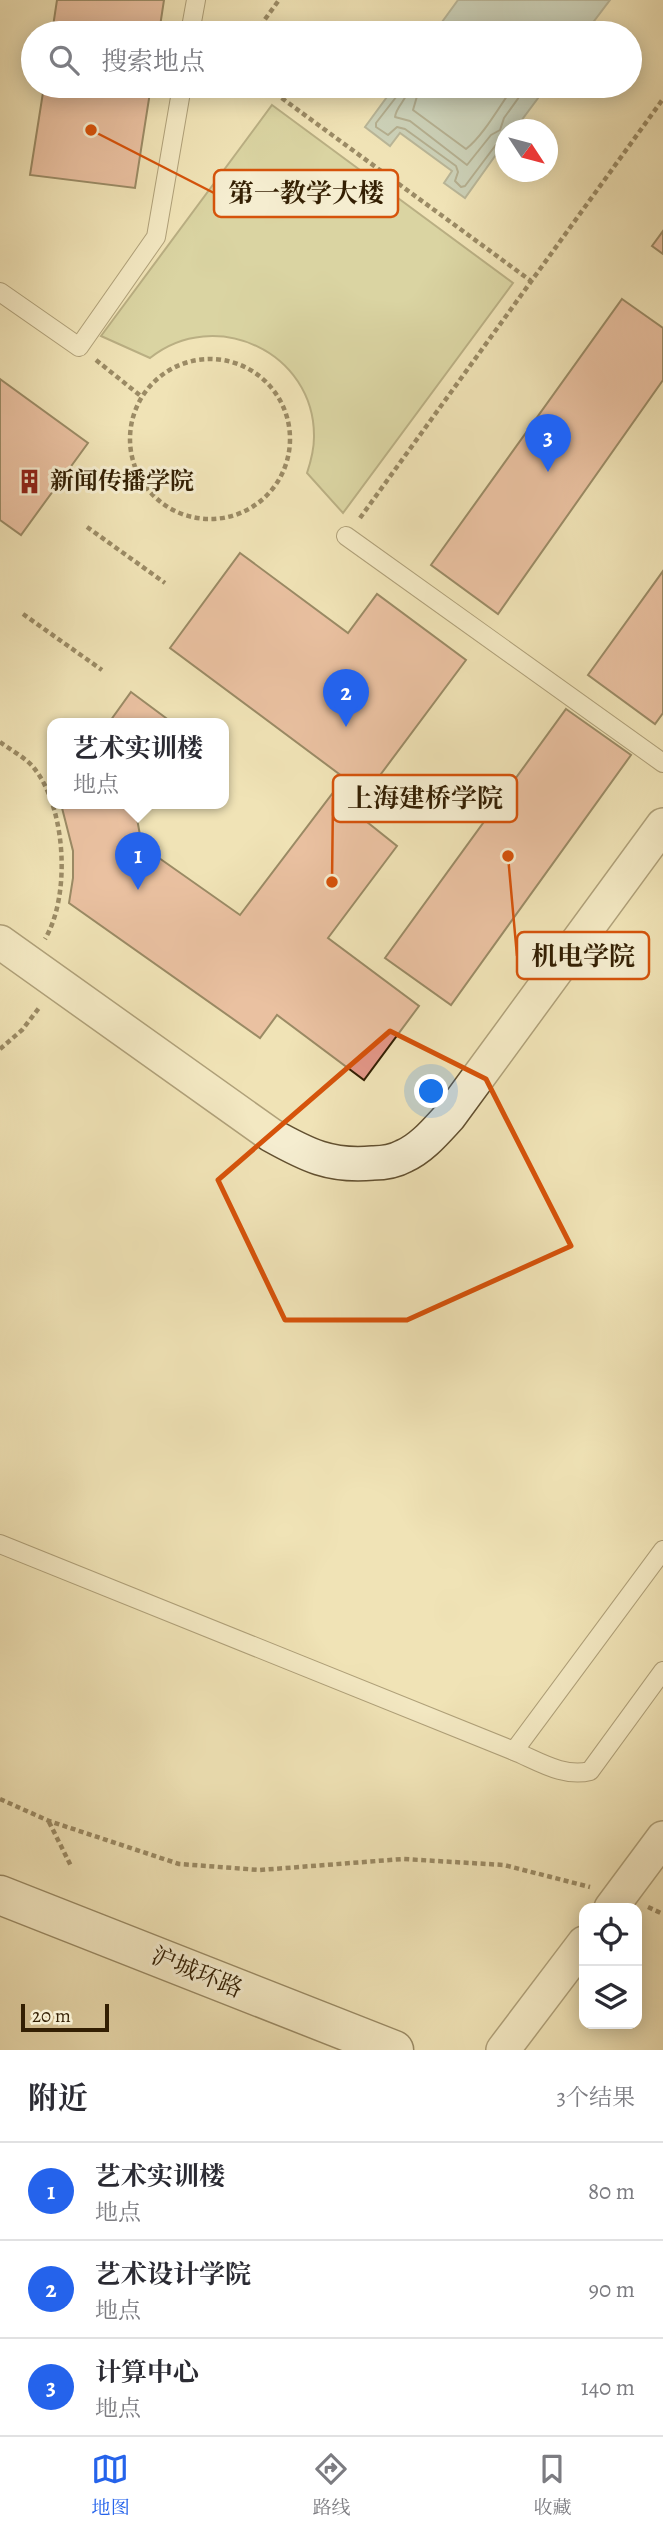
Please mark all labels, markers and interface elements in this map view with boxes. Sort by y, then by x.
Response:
search box [21,21,642,98]
icon: search [45,41,83,79]
text: 搜索地点 [101,44,205,79]
north arrow [495,119,558,182]
callout: 第一教学大楼 [214,170,398,217]
text: 第一教学大楼 [228,176,384,211]
pin: 3 [525,414,571,472]
place label: 新闻传播学院 [50,465,194,497]
building icon: 新闻传播学院 [16,467,44,495]
pin: 2 [323,669,369,727]
popup [47,718,229,809]
text: 艺术实训楼 [73,731,203,766]
text: 地点 [73,769,119,800]
callout: 上海建桥学院 [333,775,517,822]
text: 上海建桥学院 [347,781,503,816]
pin: 1 [115,832,161,890]
callout: 机电学院 [517,932,649,979]
text: 机电学院 [531,939,635,974]
your location [414,1074,448,1108]
map controls [579,1903,642,2029]
button: locate [579,1903,642,1966]
street label: 沪城环路 [147,1939,247,2005]
button: layers [579,1966,642,2029]
scale bar [21,2001,108,2033]
text: 20 m [32,2003,71,2029]
text: 附近 [28,2078,88,2118]
text: 3个结果 [556,2082,635,2113]
text: 艺术实训楼 [95,2159,225,2194]
text: 1 [47,2176,55,2207]
text: 80 m [588,2176,635,2207]
text: 地点 [95,2197,141,2228]
text: 艺术设计学院 [95,2257,251,2292]
text: 2 [45,2274,57,2305]
text: 90 m [589,2274,635,2305]
text: 地点 [95,2295,141,2326]
text: 计算中心 [95,2355,199,2390]
text: 3 [46,2372,56,2403]
text: 140 m [581,2372,635,2403]
text: 地点 [95,2393,141,2424]
tab: 地图 [91,2450,130,2521]
tab: 路线 [312,2450,351,2521]
tab: 收藏 [533,2450,572,2521]

